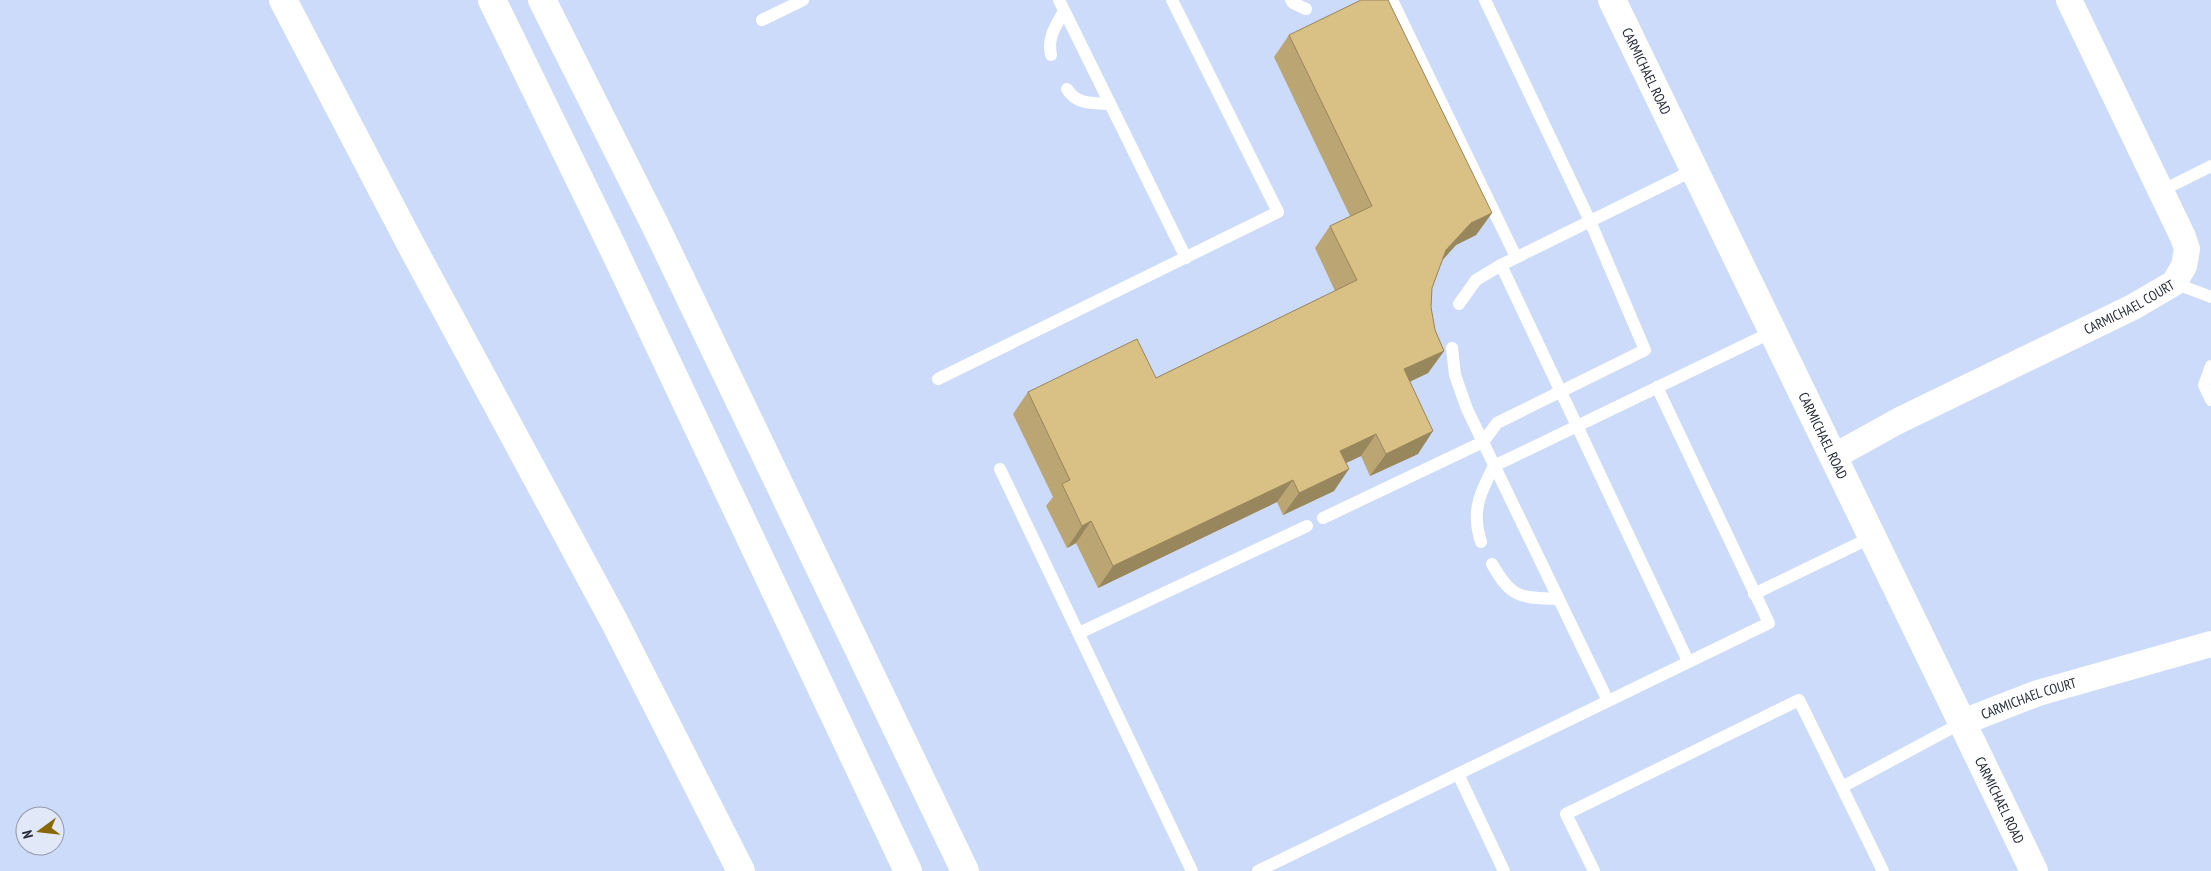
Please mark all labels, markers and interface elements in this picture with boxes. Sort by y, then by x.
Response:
street label: CARMICHAEL ROAD [1618,25,1675,117]
street label: CARMICHAEL COURT [2081,275,2178,338]
street label: CARMICHAEL ROAD [1794,389,1852,482]
street label: CARMICHAEL COURT [1978,673,2079,723]
street label: CARMICHAEL ROAD [1971,754,2028,846]
north arrow [15,806,65,856]
text: N [18,828,37,840]

